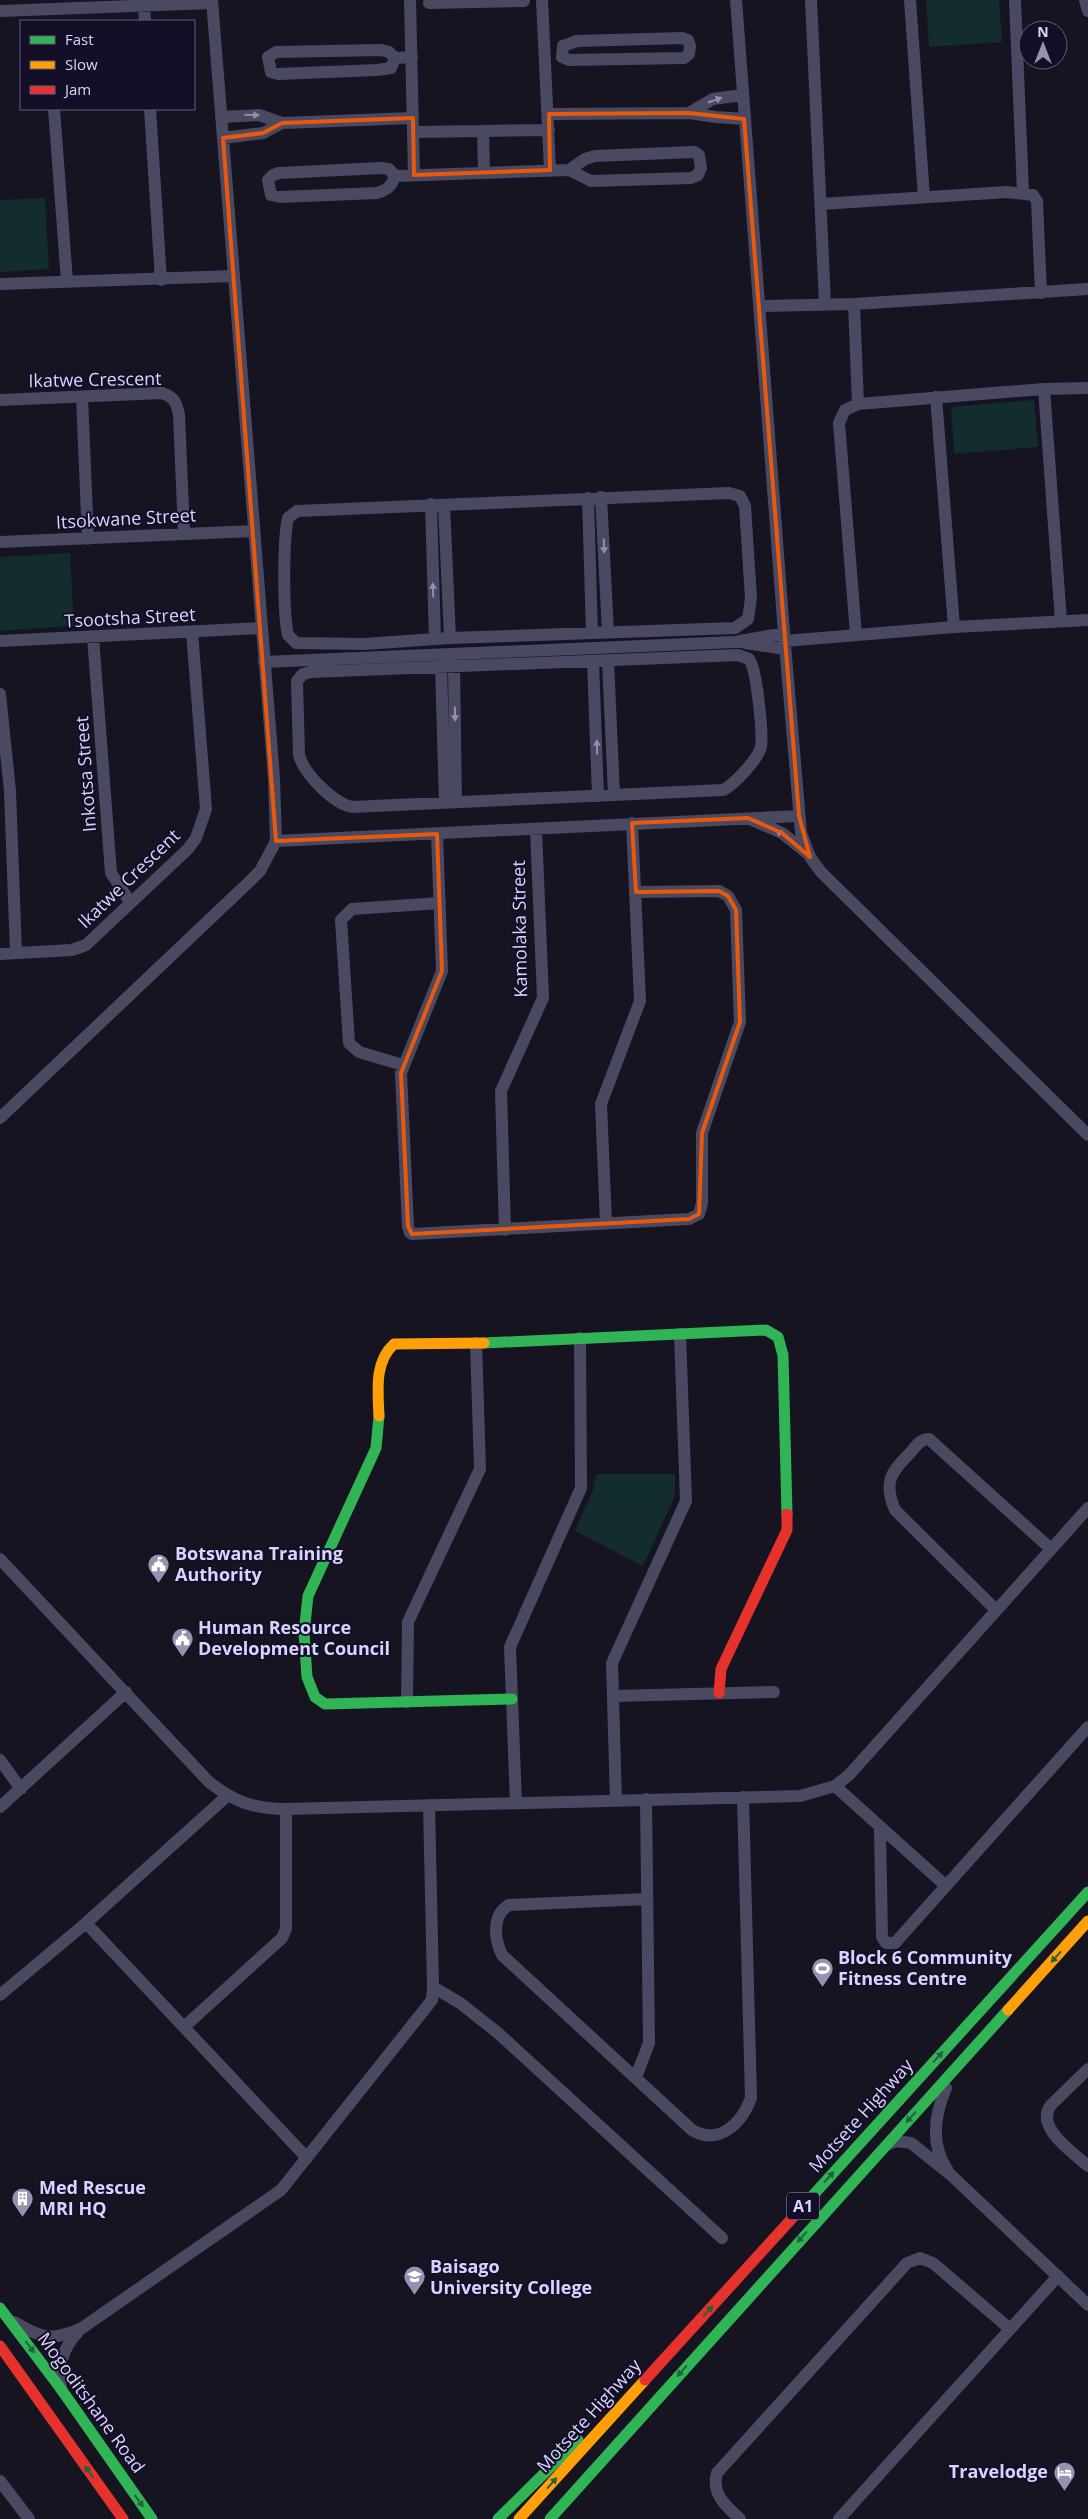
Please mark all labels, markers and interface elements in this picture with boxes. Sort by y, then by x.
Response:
legend [20,20,195,110]
north arrow [1018,20,1068,70]
text: N [1037,22,1049,41]
text: Fast [65,29,94,49]
text: Slow [65,54,98,74]
text: Jam [63,79,91,99]
one-way arrow [708,96,723,104]
one-way arrow [245,112,261,120]
street label: Ikatwe Crescent [28,366,162,392]
street label: Itsokwane Street [55,502,197,534]
one-way arrow [600,538,608,554]
one-way arrow [429,582,437,598]
street label: Tsootsha Street [64,602,196,632]
one-way arrow [451,706,459,722]
street label: Inkotsa Street [69,715,101,833]
one-way arrow [592,739,600,755]
street label: Ikatwe Crescent [72,823,185,933]
one-way arrow [775,829,788,838]
street label: Kamolaka Street [506,860,532,998]
place label: Botswana Training Authority [175,1541,343,1586]
public building icon: Botswana Training Authority [147,1552,171,1583]
place label: Human Resource Development Council [198,1615,390,1660]
public building icon: Human Resource Development Council [170,1626,194,1657]
place label: Block 6 Community Fitness Centre [838,1945,1013,1990]
one-way arrow [1050,1951,1061,1964]
sports icon: Block 6 Community Fitness Centre [810,1956,834,1987]
one-way arrow [932,2052,944,2064]
street label: Motsete Highway [803,2053,918,2177]
one-way arrow [905,2110,917,2122]
one-way arrow [823,2172,835,2184]
place label: Med Rescue MRI HQ [39,2175,146,2220]
building icon: Med Rescue MRI HQ [11,2186,35,2217]
road number: A1 [787,2192,819,2220]
one-way arrow [797,2231,808,2244]
place label: Baisago University College [430,2254,592,2299]
school or university icon: Baisago University College [402,2265,426,2296]
one-way arrow [702,2305,714,2317]
street label: Mogoditshane Road [33,2327,151,2477]
one-way arrow [24,2340,35,2353]
street label: Motsete Highway [531,2353,646,2477]
one-way arrow [676,2365,688,2377]
place label: Travelodge [949,2459,1048,2483]
hotel icon: Travelodge [1052,2460,1076,2491]
one-way arrow [84,2465,94,2479]
one-way arrow [546,2477,558,2489]
one-way arrow [134,2494,144,2508]

